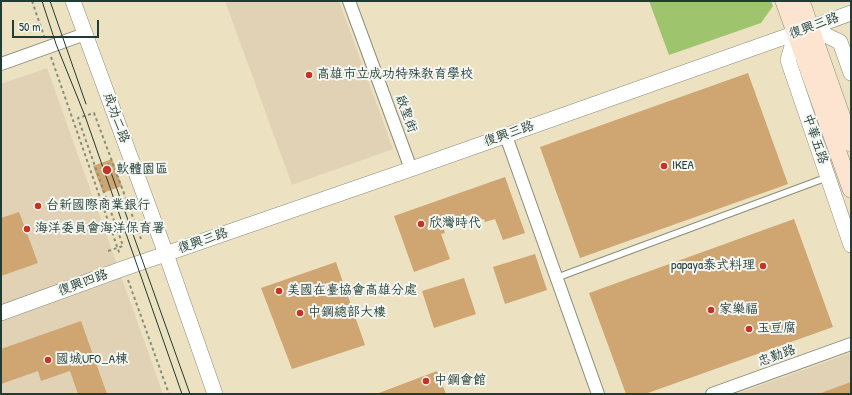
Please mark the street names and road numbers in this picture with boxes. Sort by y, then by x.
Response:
street label: 復興三路 [787,10,841,42]
street label: 成功二路 [100,91,132,145]
street label: 啟聖街 [392,93,420,135]
street label: 中華五路 [799,112,831,166]
street label: 復興三路 [482,118,536,150]
street label: 復興三路 [176,225,230,257]
street label: 復興四路 [56,267,110,299]
street label: 忠勤路 [756,342,798,370]

